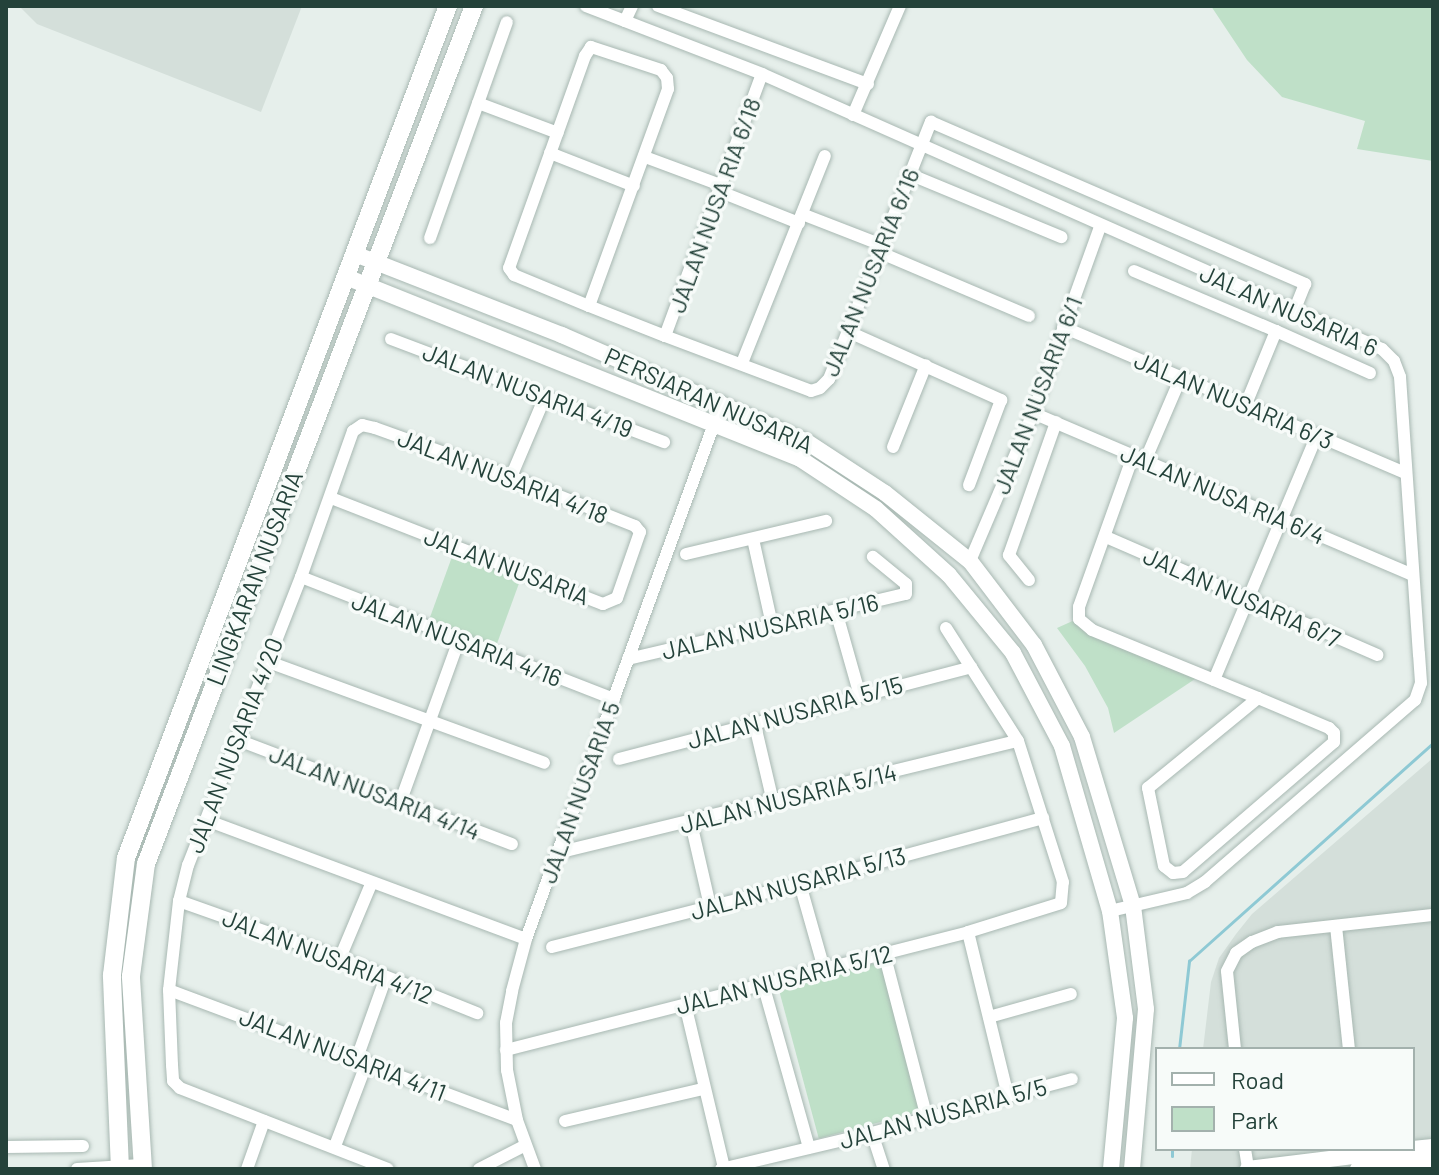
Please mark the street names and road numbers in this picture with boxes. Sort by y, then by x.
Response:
street label: JALAN NUSA RIA 6/18 [662,94,766,316]
street label: JALAN NUSARIA 6/16 [815,164,925,380]
street label: JALAN NUSARIA 6 [1196,258,1382,362]
street label: JALAN NUSARIA 6/1 [986,292,1088,498]
street label: JALAN NUSARIA 4/19 [419,337,637,443]
street label: PERSIARAN NUSARIA [600,341,818,459]
street label: JALAN NUSARIA 6/3 [1130,345,1338,455]
street label: JALAN NUSARIA 4/18 [394,423,612,529]
street label: JALAN NUSA RIA 6/4 [1117,438,1329,550]
street label: LINGKARAN NUSARIA [200,467,308,689]
street label: JALAN NUSARIA [420,521,594,611]
street label: JALAN NUSARIA 6/7 [1139,541,1345,653]
street label: JALAN NUSARIA 4/16 [348,586,566,692]
street label: JALAN NUSARIA 5/16 [659,587,881,665]
street label: JALAN NUSARIA 4/20 [180,633,288,857]
street label: JALAN NUSARIA 5/15 [684,669,906,755]
street label: JALAN NUSARIA 5 [533,697,625,887]
street label: JALAN NUSARIA 4/14 [265,739,485,845]
street label: JALAN NUSARIA 5/14 [676,757,900,839]
street label: JALAN NUSARIA 5/13 [687,840,909,926]
street label: JALAN NUSARIA 4/12 [219,903,437,1009]
street label: JALAN NUSARIA 5/12 [673,938,895,1020]
street label: JALAN NUSARIA 4/11 [236,1001,450,1107]
street label: JALAN NUSARIA 5/5 [836,1071,1050,1155]

